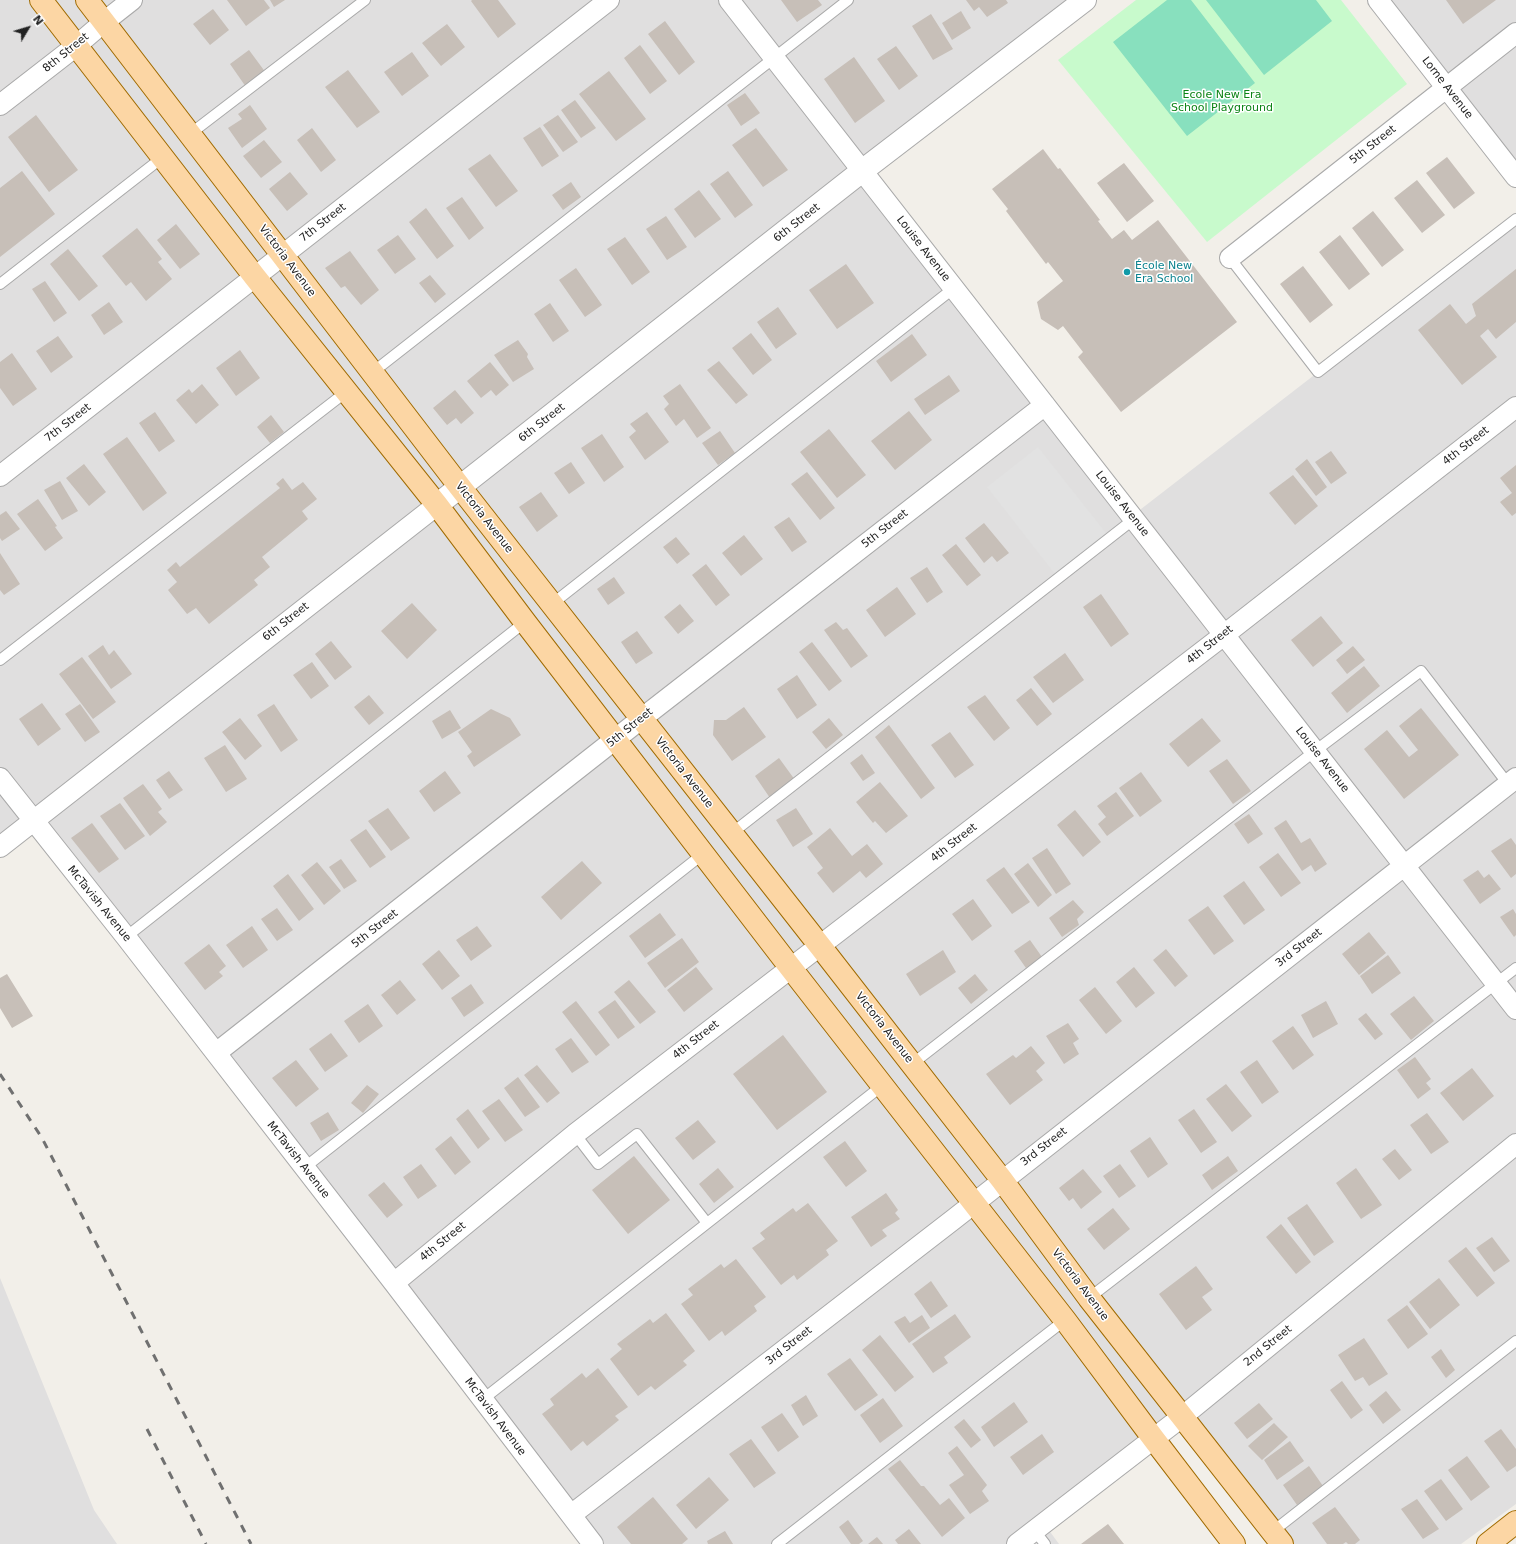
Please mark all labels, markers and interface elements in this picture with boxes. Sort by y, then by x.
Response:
north arrow [8,8,48,48]
text: N [30,13,46,28]
street label: 8th Street [40,31,92,75]
street label: Lorne Avenue [1419,54,1475,122]
park label: Ecole New Era School Playground [1171,88,1273,114]
street label: 5th Street [1347,123,1399,167]
street label: 7th Street [297,201,349,245]
street label: 6th Street [771,201,823,245]
street label: Louise Avenue [893,214,953,284]
street label: Victoria Avenue [256,223,318,299]
place label: École New Era School [1135,259,1193,285]
marker: École New Era School [1122,267,1132,277]
street label: 7th Street [42,401,94,445]
street label: 6th Street [516,401,568,445]
street label: 4th Street [1440,424,1492,468]
street label: Louise Avenue [1092,469,1152,539]
street label: Victoria Avenue [452,480,516,556]
street label: 5th Street [859,507,911,551]
street label: 6th Street [260,600,312,644]
street label: 4th Street [1184,623,1236,667]
street label: 5th Street [604,706,656,750]
street label: Louise Avenue [1292,725,1352,795]
street label: Victoria Avenue [652,735,716,811]
street label: 4th Street [928,821,980,865]
street label: McTavish Avenue [64,863,134,945]
street label: 5th Street [349,907,401,951]
street label: 3rd Street [1273,926,1325,970]
street label: Victoria Avenue [852,990,916,1066]
street label: 4th Street [670,1018,722,1062]
street label: McTavish Avenue [264,1119,332,1201]
street label: 3rd Street [1018,1125,1070,1169]
street label: 4th Street [417,1220,469,1264]
street label: Victoria Avenue [1049,1247,1111,1323]
street label: 2nd Street [1241,1323,1295,1369]
street label: 3rd Street [763,1324,815,1368]
street label: McTavish Avenue [462,1376,528,1458]

